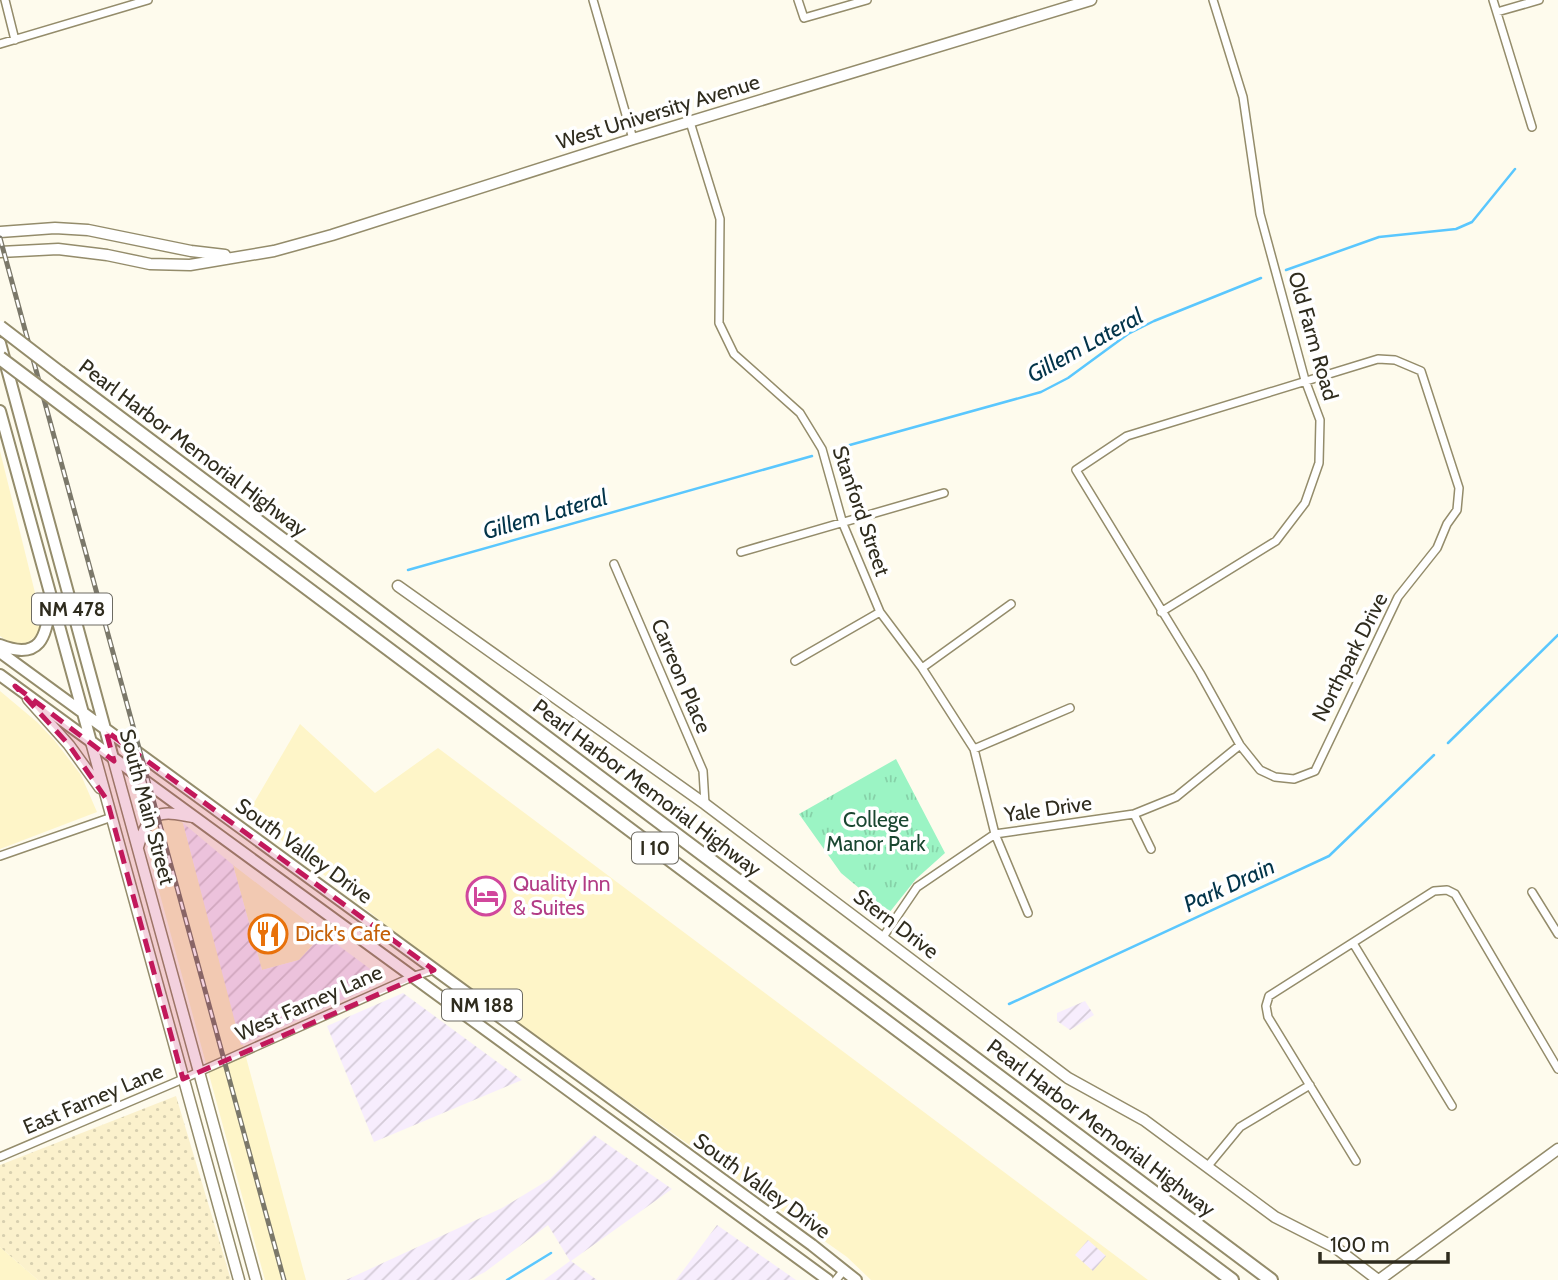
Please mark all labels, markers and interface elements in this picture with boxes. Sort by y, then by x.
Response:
street label: West University Avenue [553,69,763,154]
street label: Old Farm Road [1283,269,1344,403]
water label: Gillem Lateral [1022,301,1149,388]
street label: Pearl Harbor Memorial Highway [74,354,313,542]
street label: Stanford Street [828,443,895,579]
water label: Gillem Lateral [479,483,611,545]
street label: Northpark Drive [1306,588,1393,725]
road number: NM 478 [32,594,112,624]
street label: Carreon Place [646,615,717,737]
street label: Pearl Harbor Memorial Highway [528,694,767,882]
street label: South Main Street [115,726,180,887]
street label: Yale Drive [1002,790,1093,827]
street label: South Valley Drive [231,793,378,909]
park label: College Manor Park [826,807,926,856]
road number: I 10 [632,832,678,863]
water label: Park Drain [1179,852,1279,918]
place label: Quality Inn & Suites [513,871,611,920]
hotel icon: Quality Inn & Suites [465,875,507,917]
street label: Stern Drive [849,884,944,964]
restaurant icon: Dick's Cafe [247,913,289,955]
place label: Dick's Cafe [295,921,391,946]
street label: West Farney Lane [232,959,386,1046]
road number: NM 188 [442,990,522,1021]
street label: Pearl Harbor Memorial Highway [982,1034,1221,1222]
street label: East Farney Lane [19,1058,167,1139]
street label: South Valley Drive [689,1128,836,1244]
scale bar [1320,1220,1448,1264]
text: 100 m [1330,1232,1389,1257]

